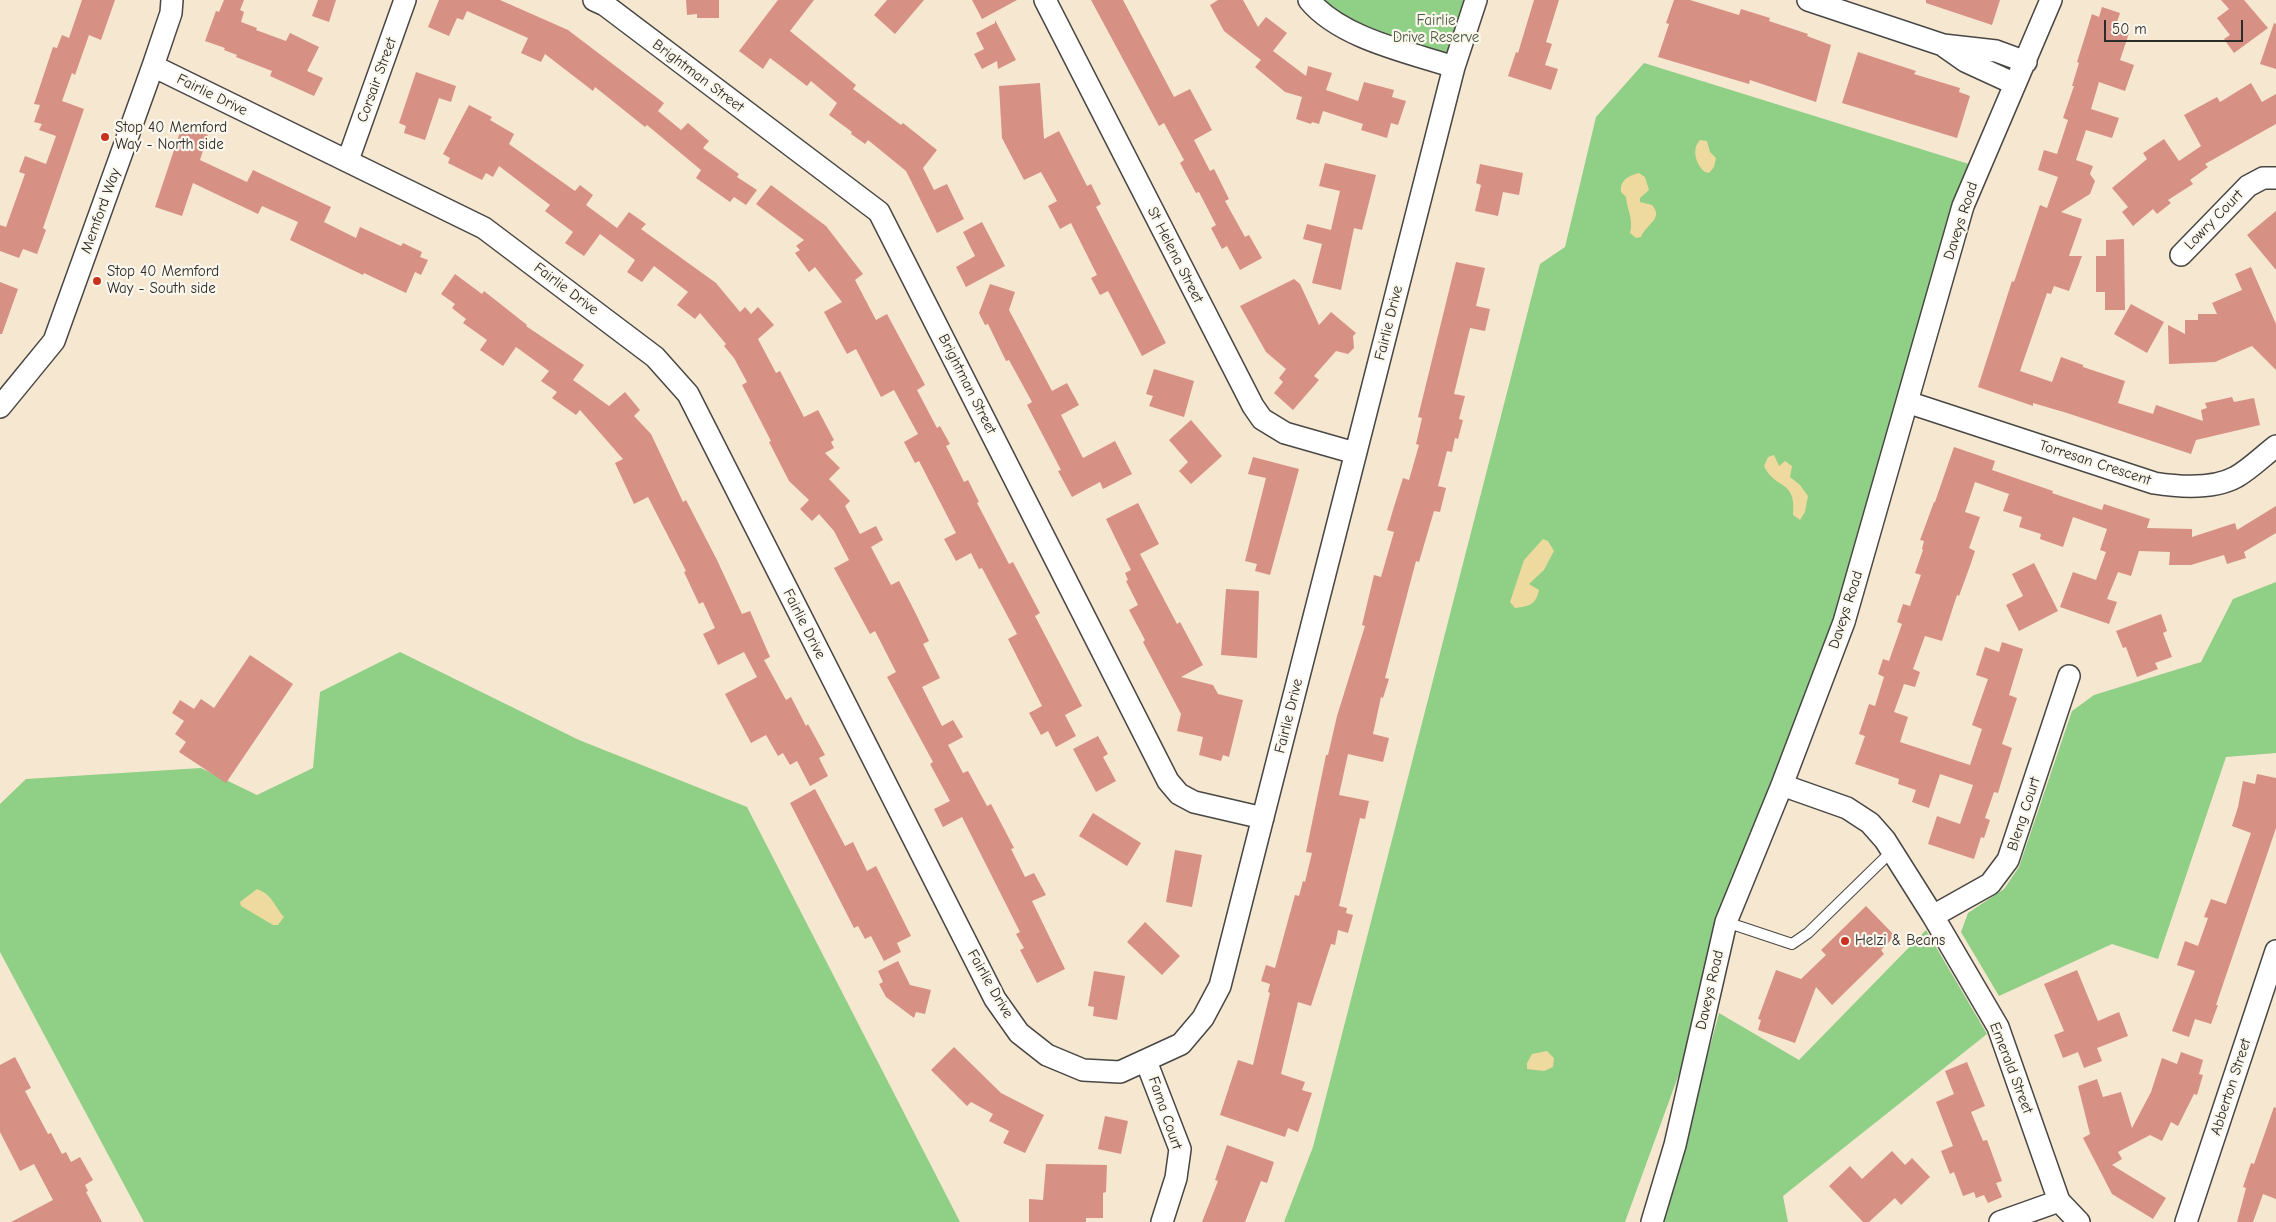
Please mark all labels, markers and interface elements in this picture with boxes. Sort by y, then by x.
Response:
scale bar [2106,10,2245,42]
park label: Fairlie Drive Reserve [1393,12,1479,47]
text: 50 m [2112,20,2147,38]
street label: Corsair Street [353,35,401,125]
street label: Brightman Street [649,36,747,116]
street label: Fairlie Drive [174,70,250,120]
place label: Stop 40 Memford Way - North side [115,119,227,154]
marker: Stop 40 Memford Way - North side [99,131,111,143]
street label: Memford Way [77,166,125,256]
street label: Daveys Road [1940,180,1982,262]
street label: Lowry Court [2181,186,2247,254]
street label: St Helena Street [1143,204,1207,306]
street label: Fairlie Drive [530,259,602,319]
place label: Stop 40 Memford Way - South side [107,263,219,298]
marker: Stop 40 Memford Way - South side [91,275,103,287]
street label: Fairlie Drive [1371,284,1407,362]
street label: Brightman Street [934,331,1000,437]
street label: Torresan Crescent [2037,436,2153,490]
street label: Daveys Road [1825,569,1867,651]
street label: Fairlie Drive [779,586,829,662]
street label: Fairlie Drive [1271,677,1307,755]
street label: Bleng Court [2004,775,2044,853]
place label: Helzi & Beans [1855,932,1945,950]
marker: Helzi & Beans [1839,935,1851,947]
street label: Fairlie Drive [963,946,1017,1022]
street label: Daveys Road [1692,949,1728,1031]
street label: Emerald Street [1985,1020,2037,1116]
street label: Abberton Street [2207,1036,2255,1138]
street label: Fama Court [1144,1074,1186,1152]

